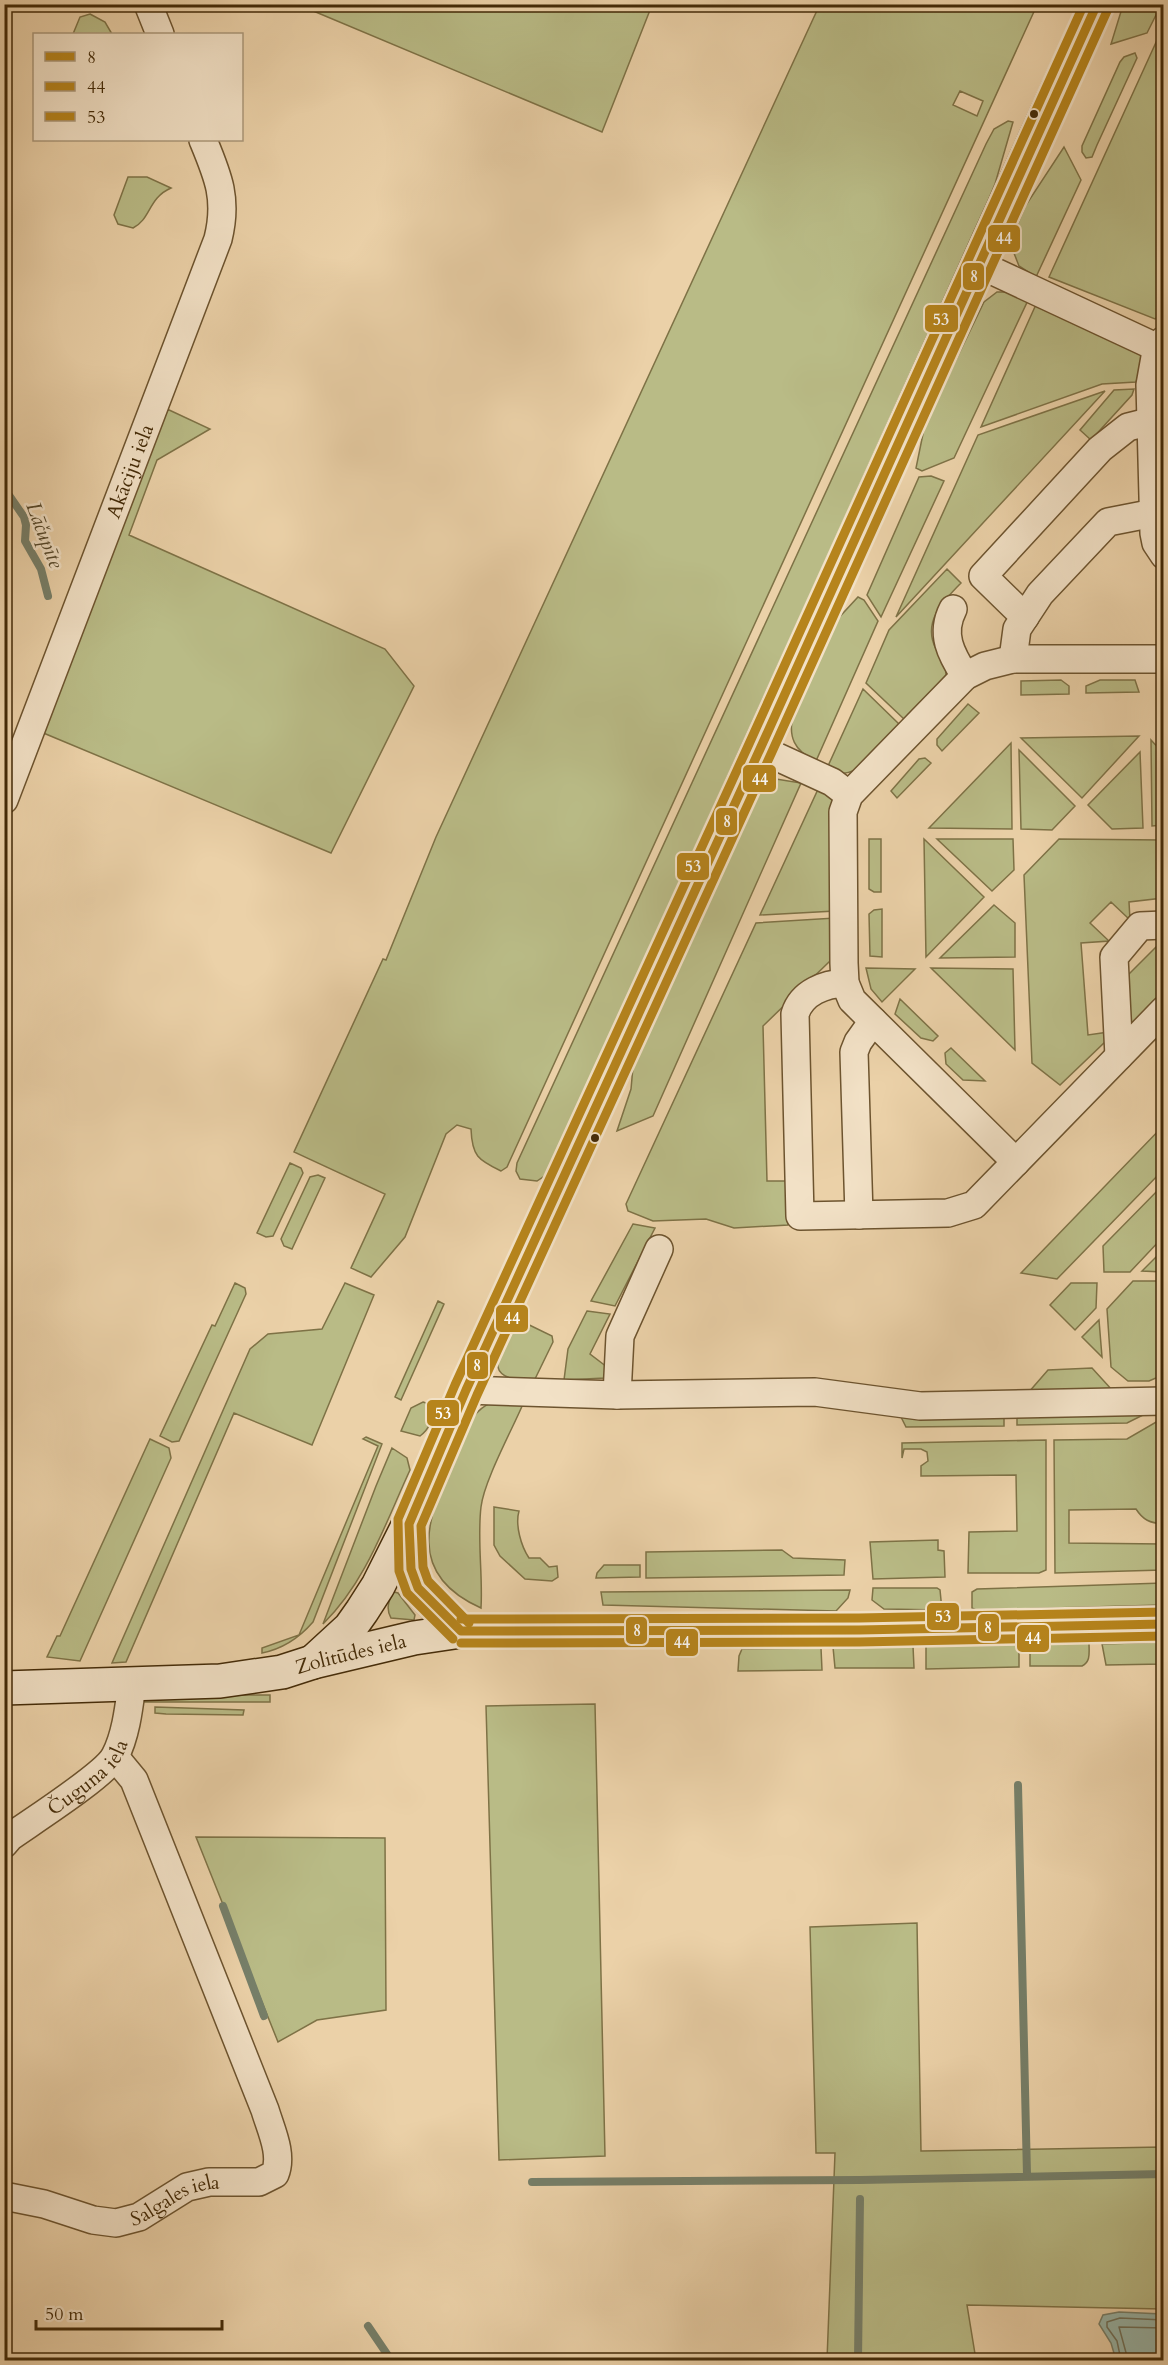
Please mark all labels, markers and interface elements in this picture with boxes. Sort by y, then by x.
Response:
legend [33,33,243,141]
text: 8 [87,45,96,70]
text: 44 [87,75,105,100]
text: 53 [87,105,105,130]
unlabelled marker [1028,108,1040,120]
line badge: 44 [987,224,1021,253]
text: 44 [996,228,1012,250]
line badge: 8 [962,262,985,291]
text: 8 [970,266,978,288]
line badge: 53 [924,304,959,333]
text: 53 [933,309,949,331]
street label: Akāciju iela [100,420,160,522]
water label: Lāčupīte [19,498,71,573]
line badge: 44 [742,764,777,793]
text: 44 [752,769,768,791]
line badge: 8 [715,807,738,836]
text: 8 [723,811,731,833]
line badge: 53 [676,852,710,881]
text: 53 [685,856,701,878]
unlabelled marker [589,1132,601,1144]
line badge: 44 [495,1304,529,1333]
text: 44 [504,1308,520,1330]
line badge: 8 [466,1351,489,1380]
text: 8 [473,1355,481,1377]
line badge: 53 [426,1399,460,1427]
text: 53 [435,1403,451,1425]
line badge: 53 [926,1602,960,1631]
text: 53 [935,1606,951,1628]
line badge: 8 [977,1613,1000,1642]
line badge: 8 [625,1616,648,1645]
text: 8 [984,1617,992,1639]
text: 8 [633,1620,641,1642]
line badge: 44 [1016,1624,1050,1653]
street label: Zolitūdes iela [292,1627,409,1681]
line badge: 44 [665,1628,699,1657]
text: 44 [1025,1628,1041,1650]
text: 44 [674,1632,690,1654]
street label: Čuguna iela [42,1736,135,1822]
street label: Salgales iela [127,2169,220,2233]
scale bar [36,2293,222,2331]
text: 50 m [45,2302,84,2327]

